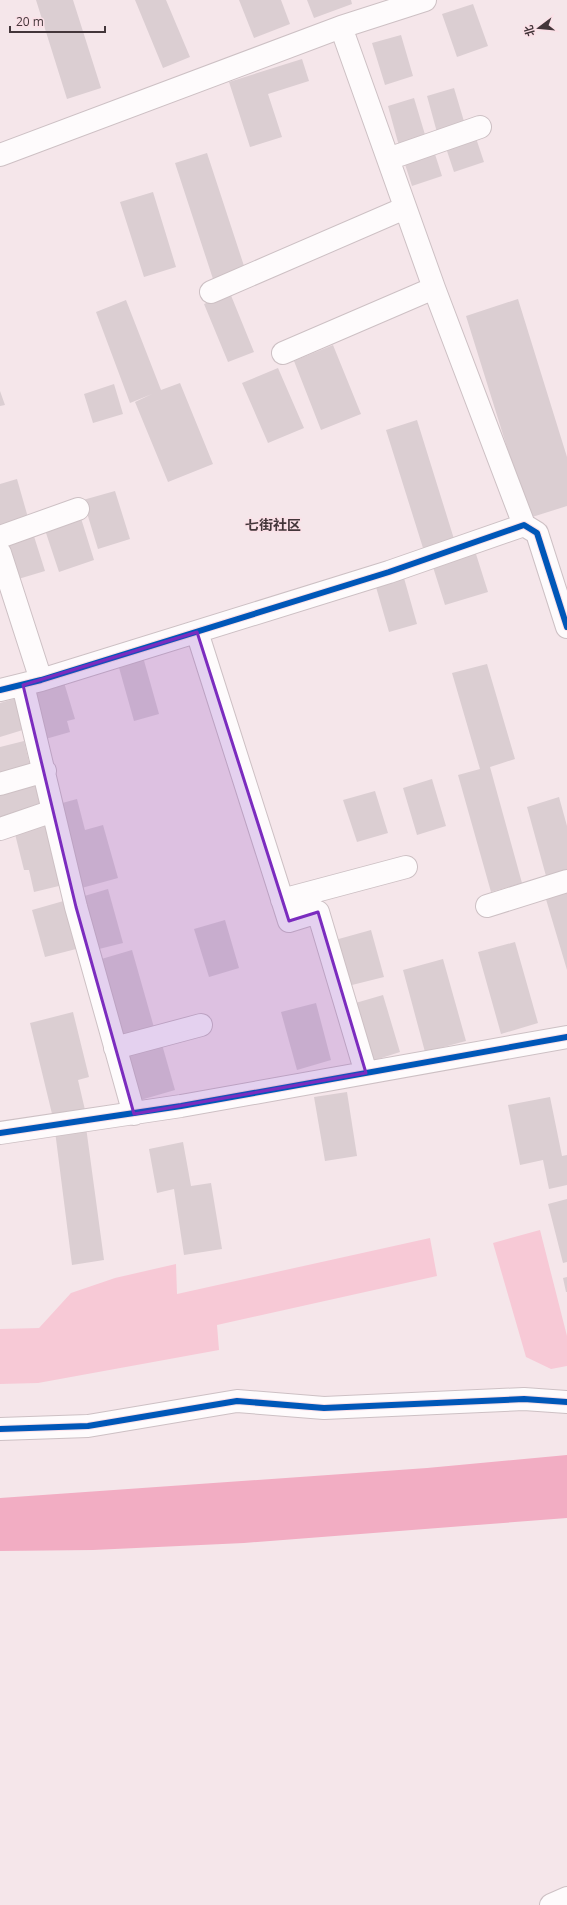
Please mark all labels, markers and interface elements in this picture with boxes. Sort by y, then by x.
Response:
scale bar [10,8,105,34]
north arrow [519,8,559,48]
text: 20 m [16,13,44,30]
text: 北 [520,24,538,38]
district label: 七街社区 [245,515,301,534]

